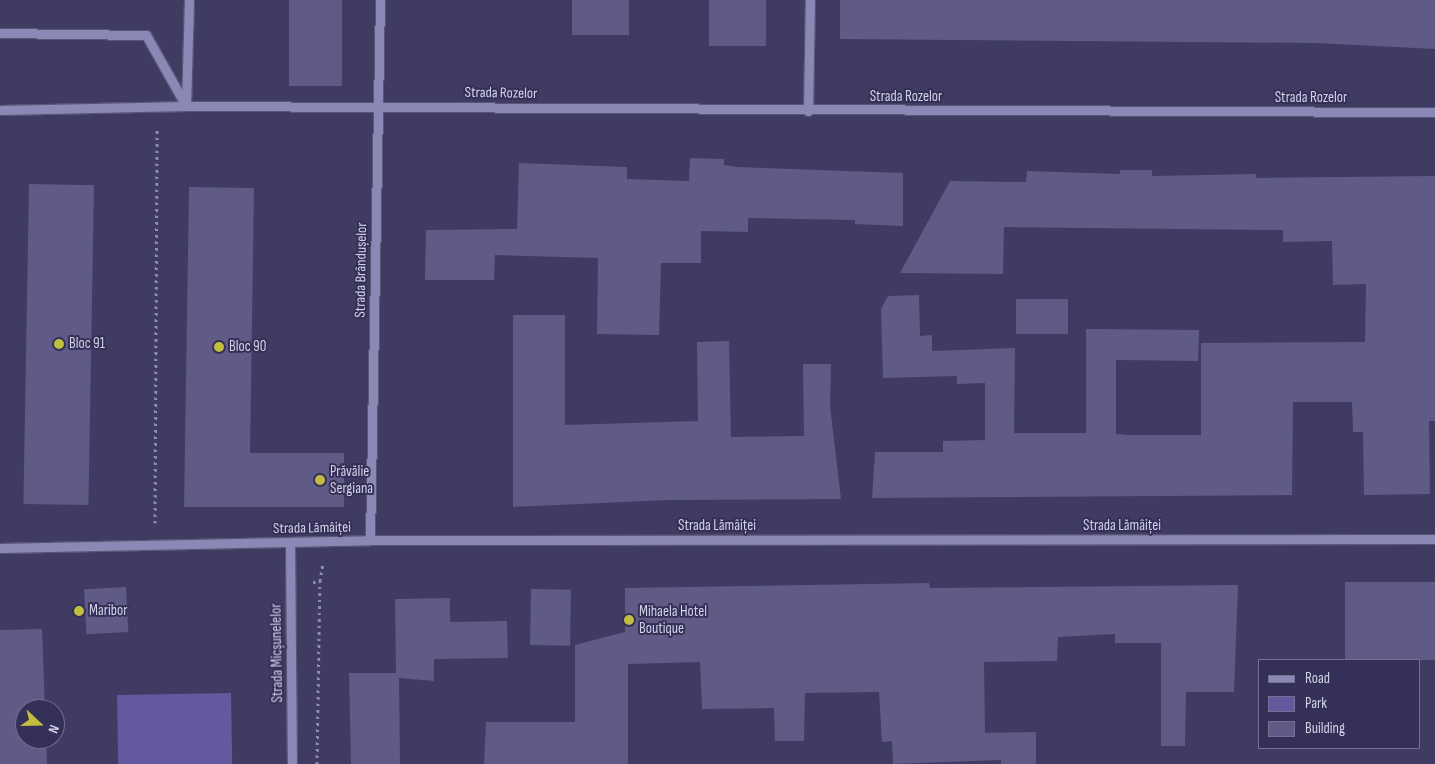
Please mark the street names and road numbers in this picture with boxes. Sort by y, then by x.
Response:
street label: Strada Rozelor [465,83,537,103]
street label: Strada Rozelor [870,88,942,106]
street label: Strada Rozelor [1275,89,1347,107]
street label: Strada Brândușelor [351,222,371,318]
street label: Strada Lămâiței [678,517,756,535]
street label: Strada Lămâiței [1083,517,1161,535]
street label: Strada Lămâiței [273,518,351,538]
street label: Strada Micșunelelor [267,603,287,703]

